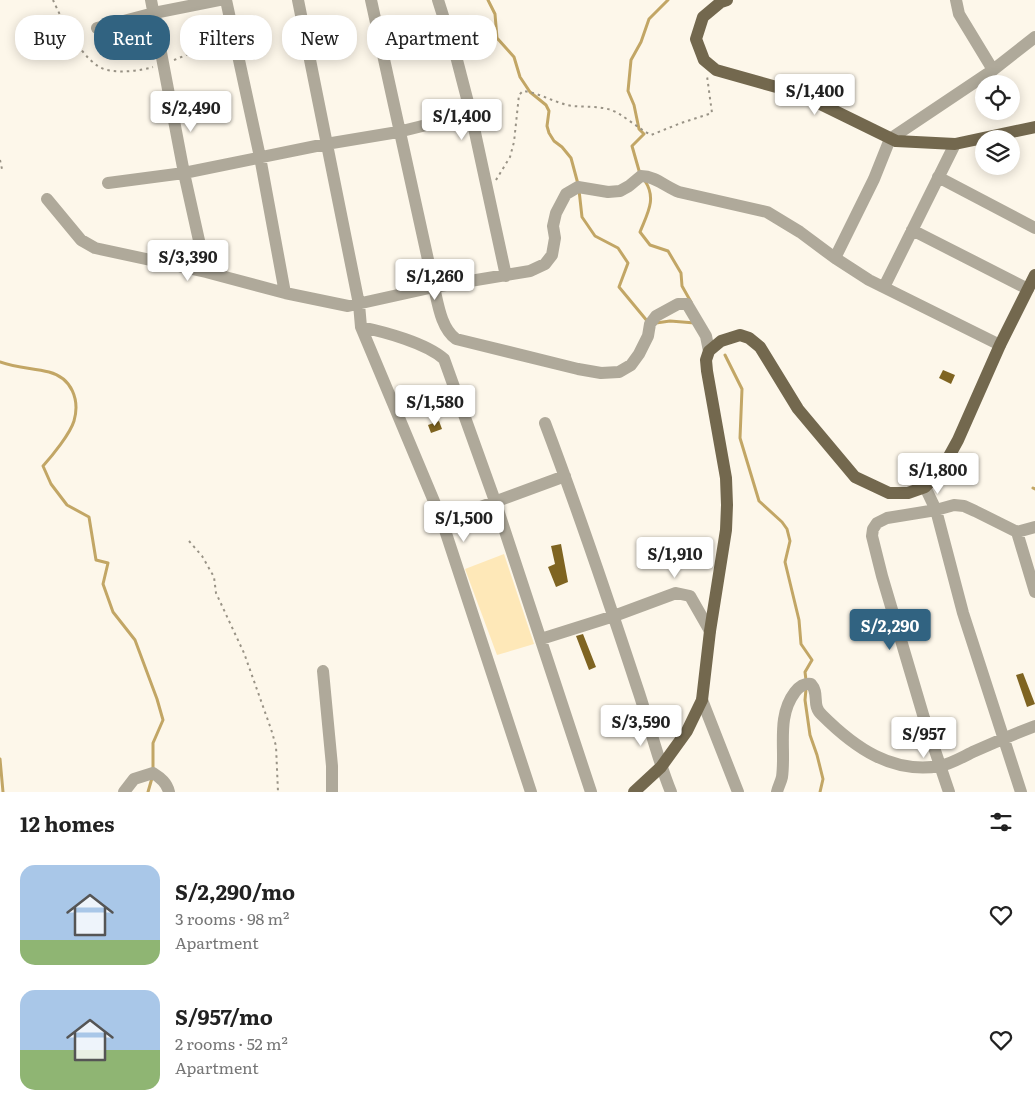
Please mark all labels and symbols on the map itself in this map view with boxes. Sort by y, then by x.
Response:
pin: S/1,400 [769,74,861,116]
pin: S/2,490 [145,90,237,133]
pin: S/1,400 [416,98,508,141]
pin: S/3,390 [142,240,234,282]
pin: S/1,260 [389,258,481,301]
pin: S/1,580 [389,384,481,427]
pin: S/1,800 [892,452,984,495]
pin: S/1,500 [418,500,510,543]
pin: S/1,910 [629,536,721,579]
pin: S/2,290 [844,608,936,651]
pin: S/3,590 [595,704,687,747]
pin: S/957 [889,716,959,759]

